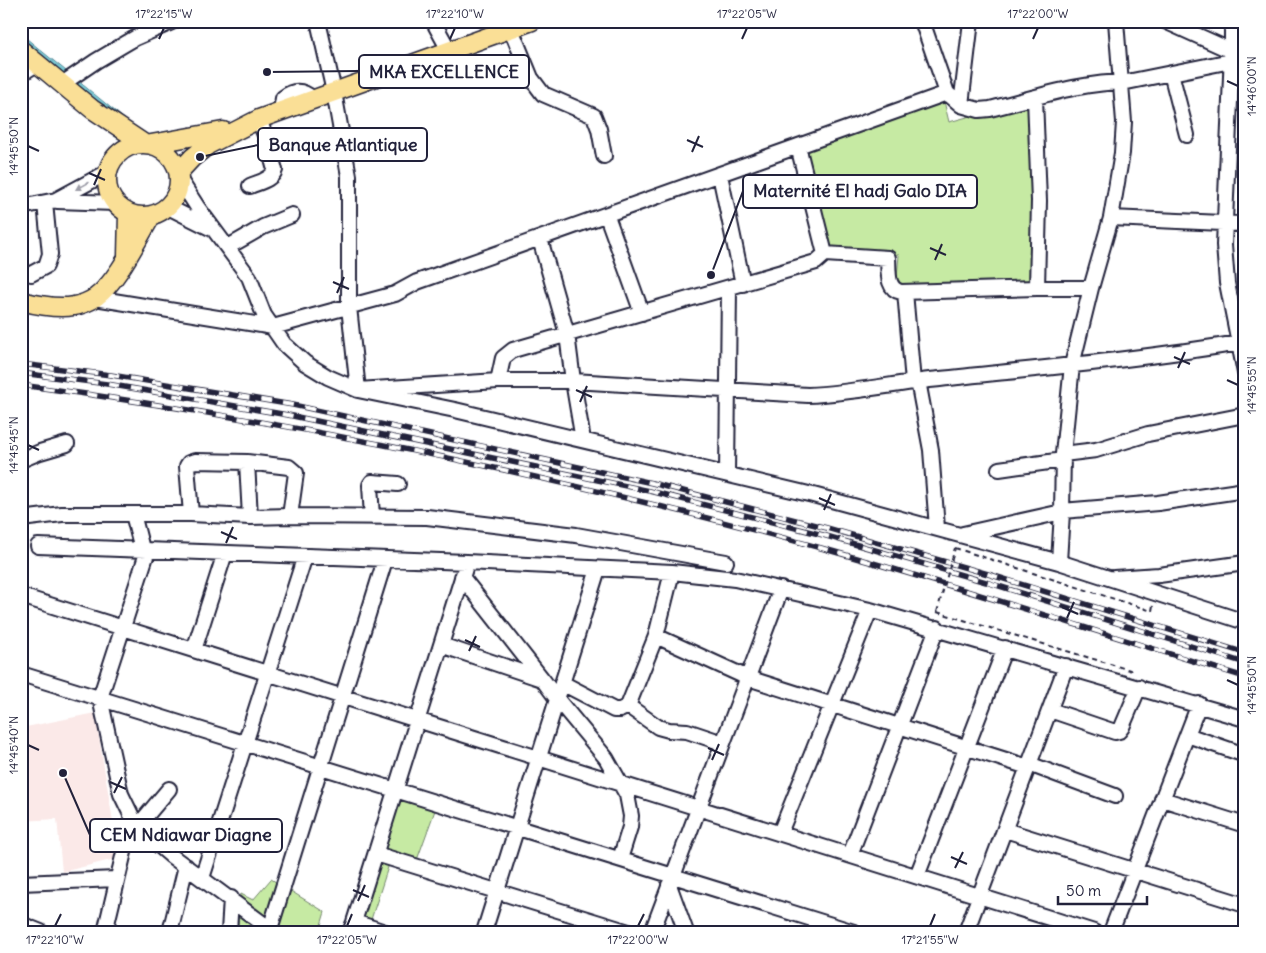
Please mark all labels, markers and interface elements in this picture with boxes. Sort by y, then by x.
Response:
text: 17°22'15"W [136,6,192,21]
text: 17°22'10"W [426,6,484,21]
text: 17°22'05"W [717,6,777,21]
text: 17°22'00"W [1008,6,1069,21]
callout: MKA EXCELLENCE [359,55,529,88]
text: 14°46'00"N [1244,56,1259,116]
text: MKA EXCELLENCE [369,60,519,83]
text: 14°45'50"N [6,117,21,175]
callout: Banque Atlantique [258,128,427,161]
text: Banque Atlantique [268,133,418,156]
callout: Maternité El hadj Galo DIA [743,175,977,208]
text: Maternité El hadj Galo DIA [753,179,967,202]
one-way arrow [74,182,89,190]
text: 14°45'55"N [1244,356,1259,414]
text: 14°45'45"N [6,416,21,474]
text: 14°45'50"N [1244,656,1259,714]
text: 14°45'40"N [6,716,21,774]
callout: CEM Ndiawar Diagne [90,819,282,852]
text: CEM Ndiawar Diagne [100,823,272,846]
scale bar [1058,873,1147,905]
text: 50 m [1066,881,1101,900]
text: 17°22'10"W [26,932,84,947]
text: 17°22'05"W [317,932,377,947]
text: 17°22'00"W [608,932,669,947]
text: 17°21'55"W [901,932,959,947]

